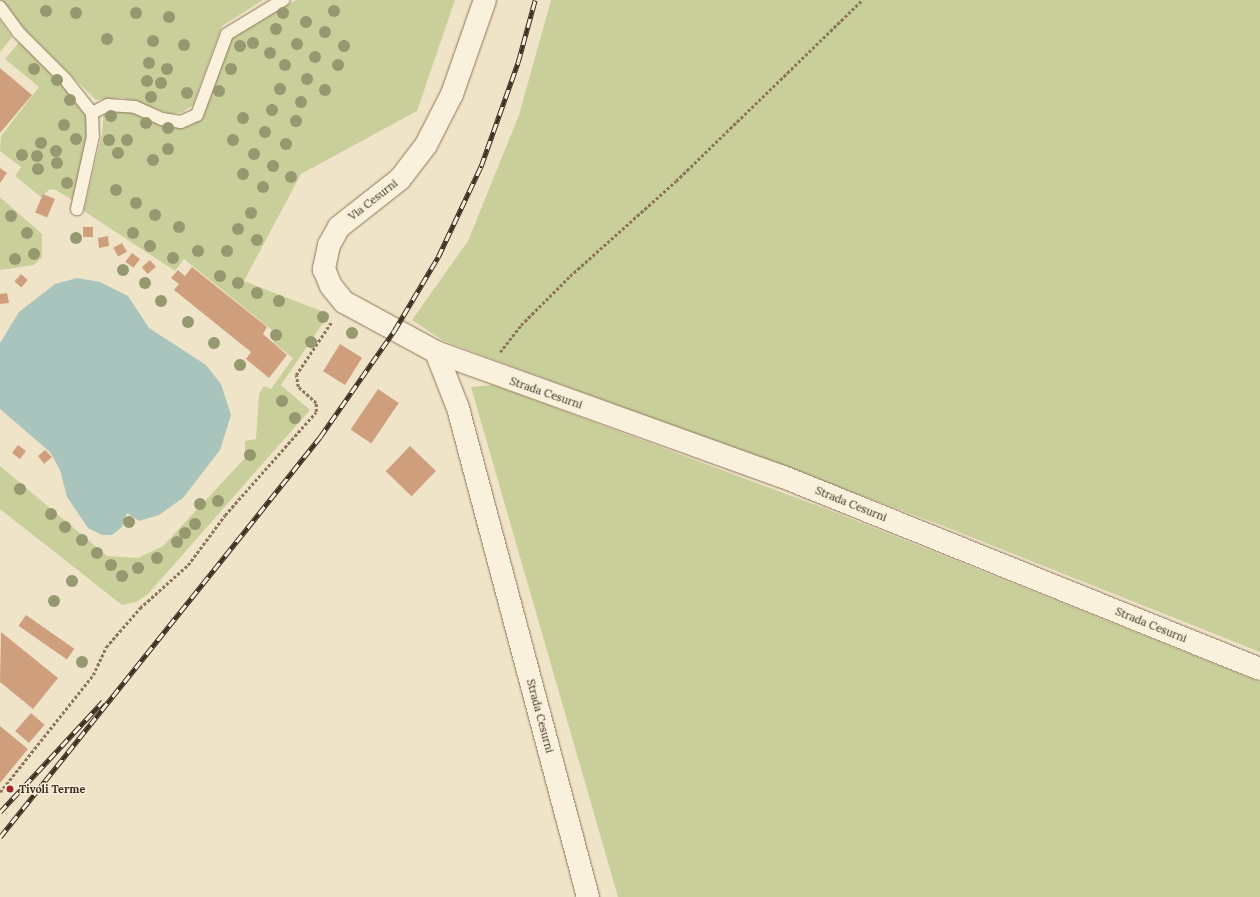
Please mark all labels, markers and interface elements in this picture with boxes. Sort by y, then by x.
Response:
street label: Via Cesurni [346,177,400,223]
street label: Strada Cesurni [508,374,584,412]
street label: Strada Cesurni [813,484,889,524]
street label: Strada Cesurni [1113,605,1189,645]
street label: Strada Cesurni [524,678,556,754]
place label: Tivoli Terme [19,782,85,796]
marker: Tivoli Terme [4,783,16,795]

